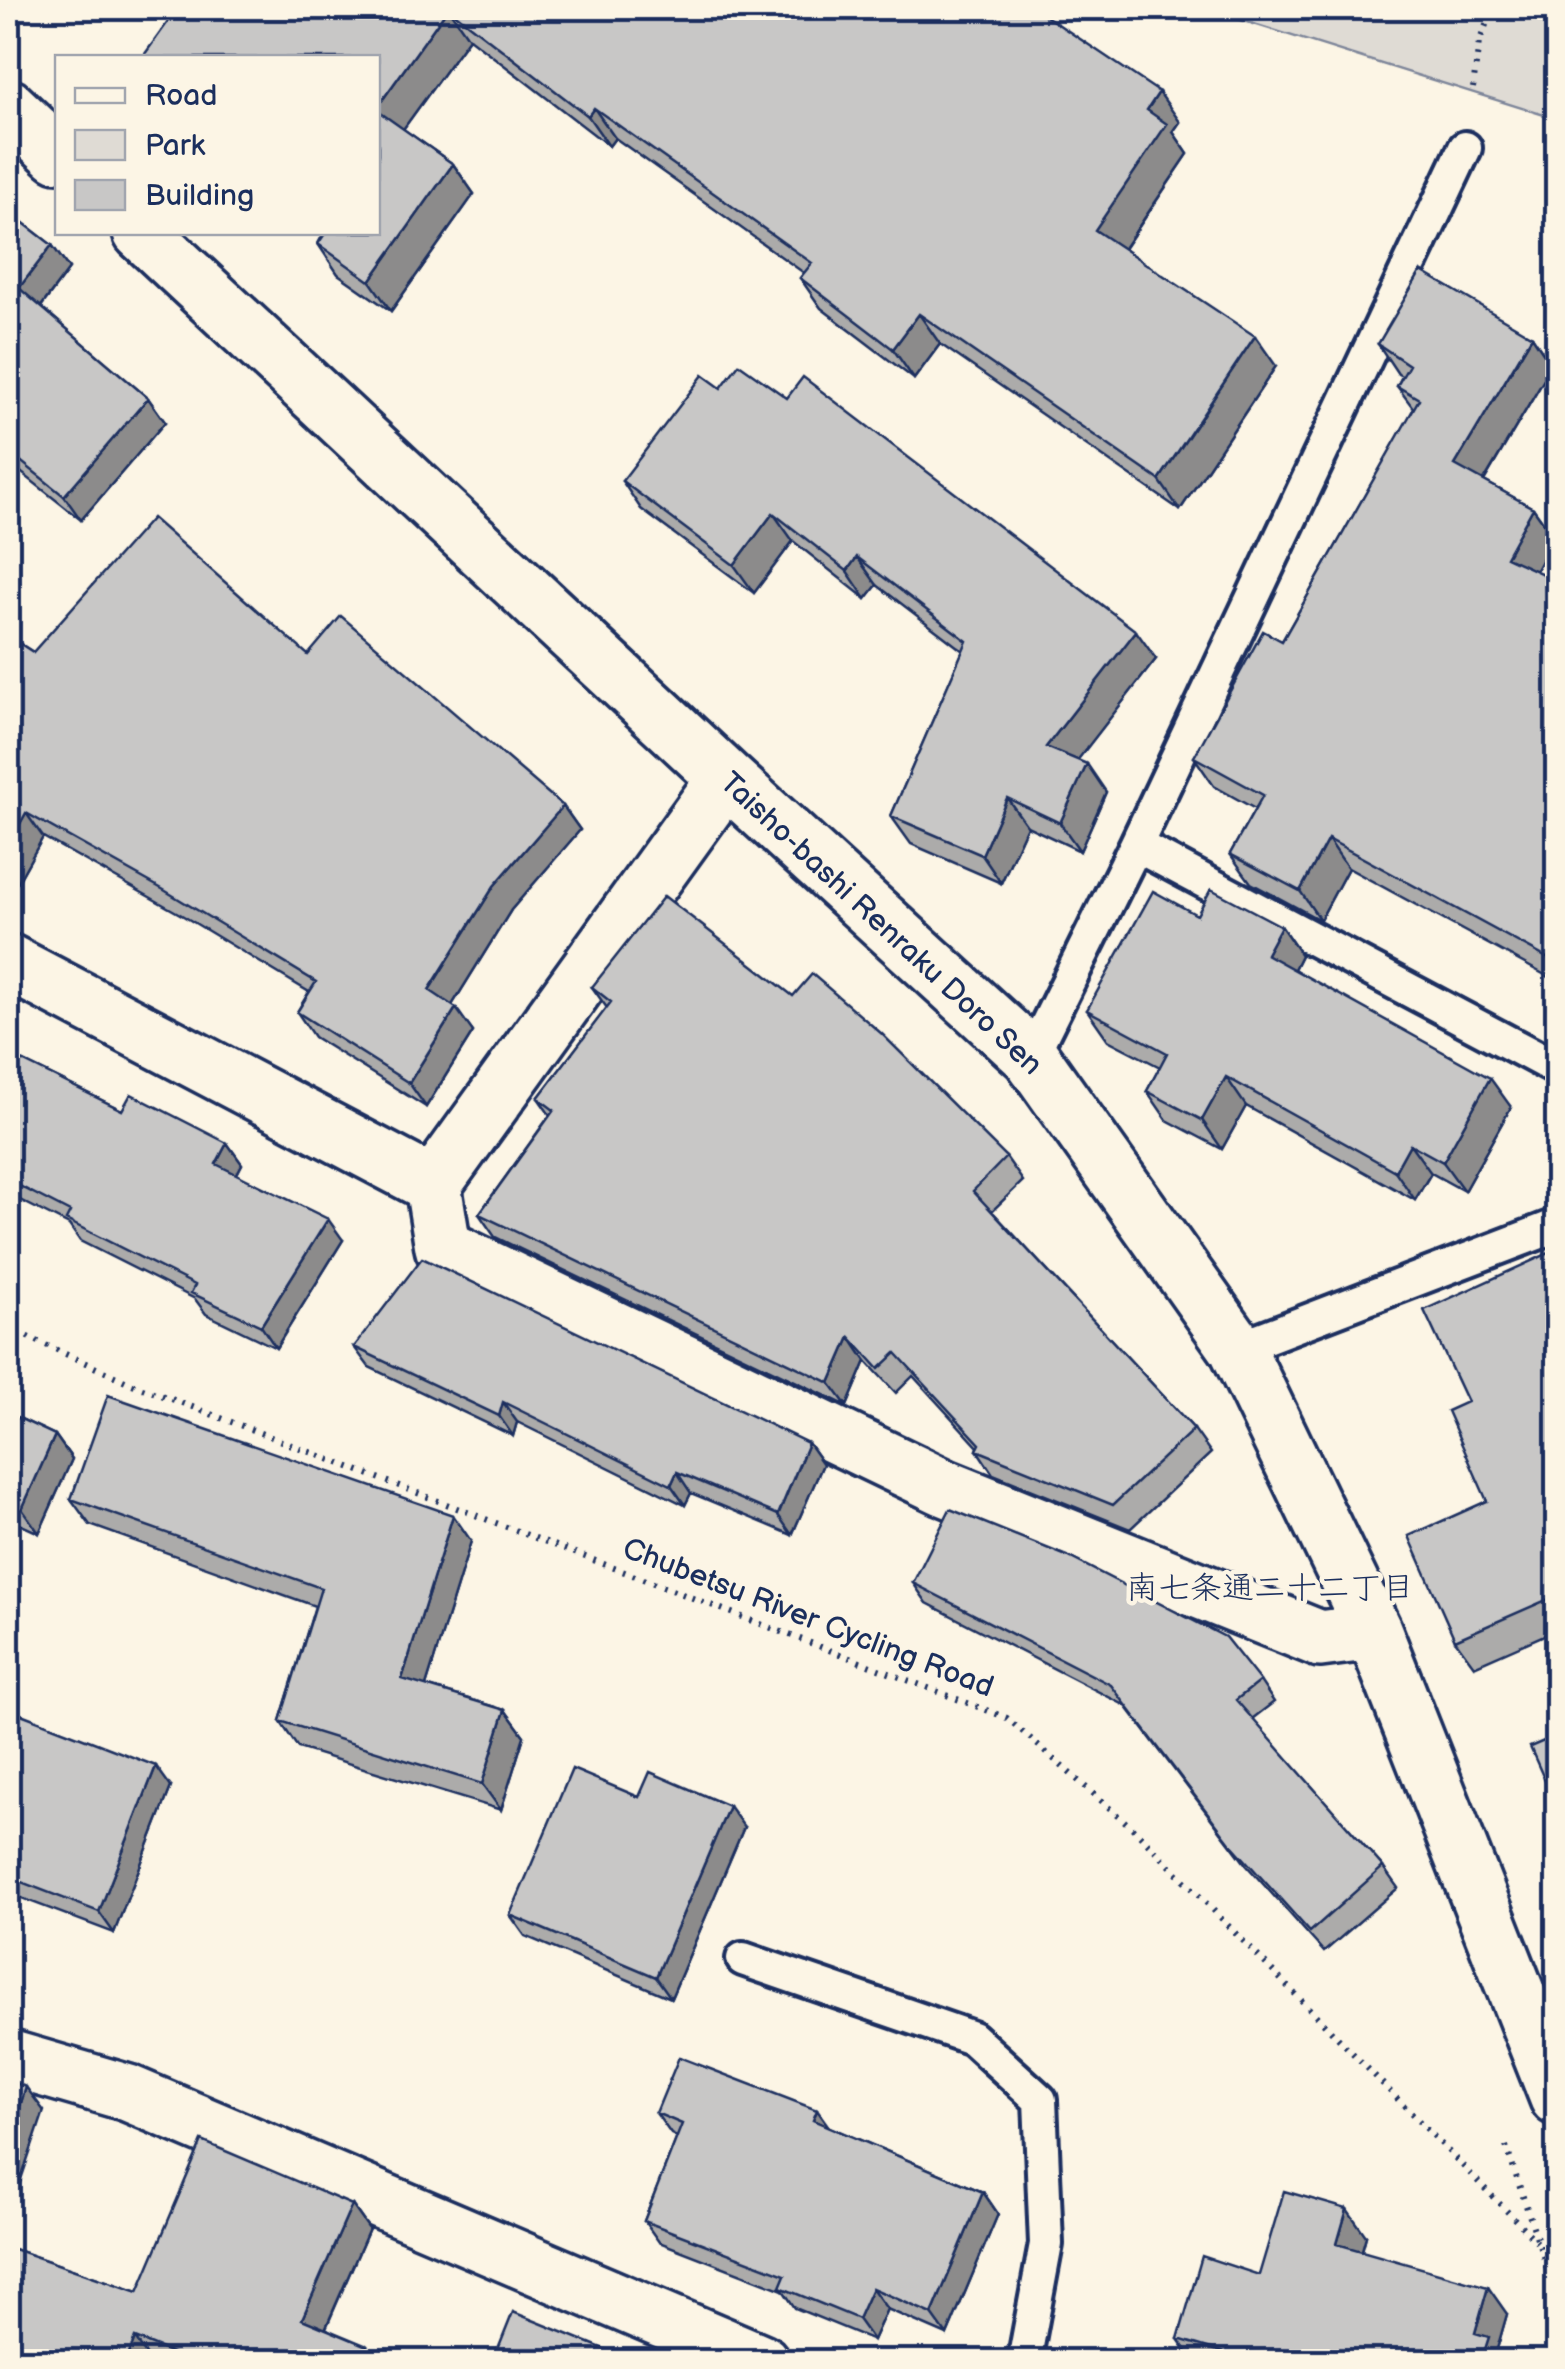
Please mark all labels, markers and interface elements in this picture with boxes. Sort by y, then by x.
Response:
legend [55,55,380,235]
text: Road [145,78,218,114]
text: Park [145,128,205,164]
text: Building [145,178,254,214]
street label: Taisho-bashi Renraku Doro Sen [712,765,1050,1083]
street label: Chubetsu River Cycling Road [617,1531,999,1705]
district label: 南七条通二十二丁目 [1126,1569,1414,1608]

